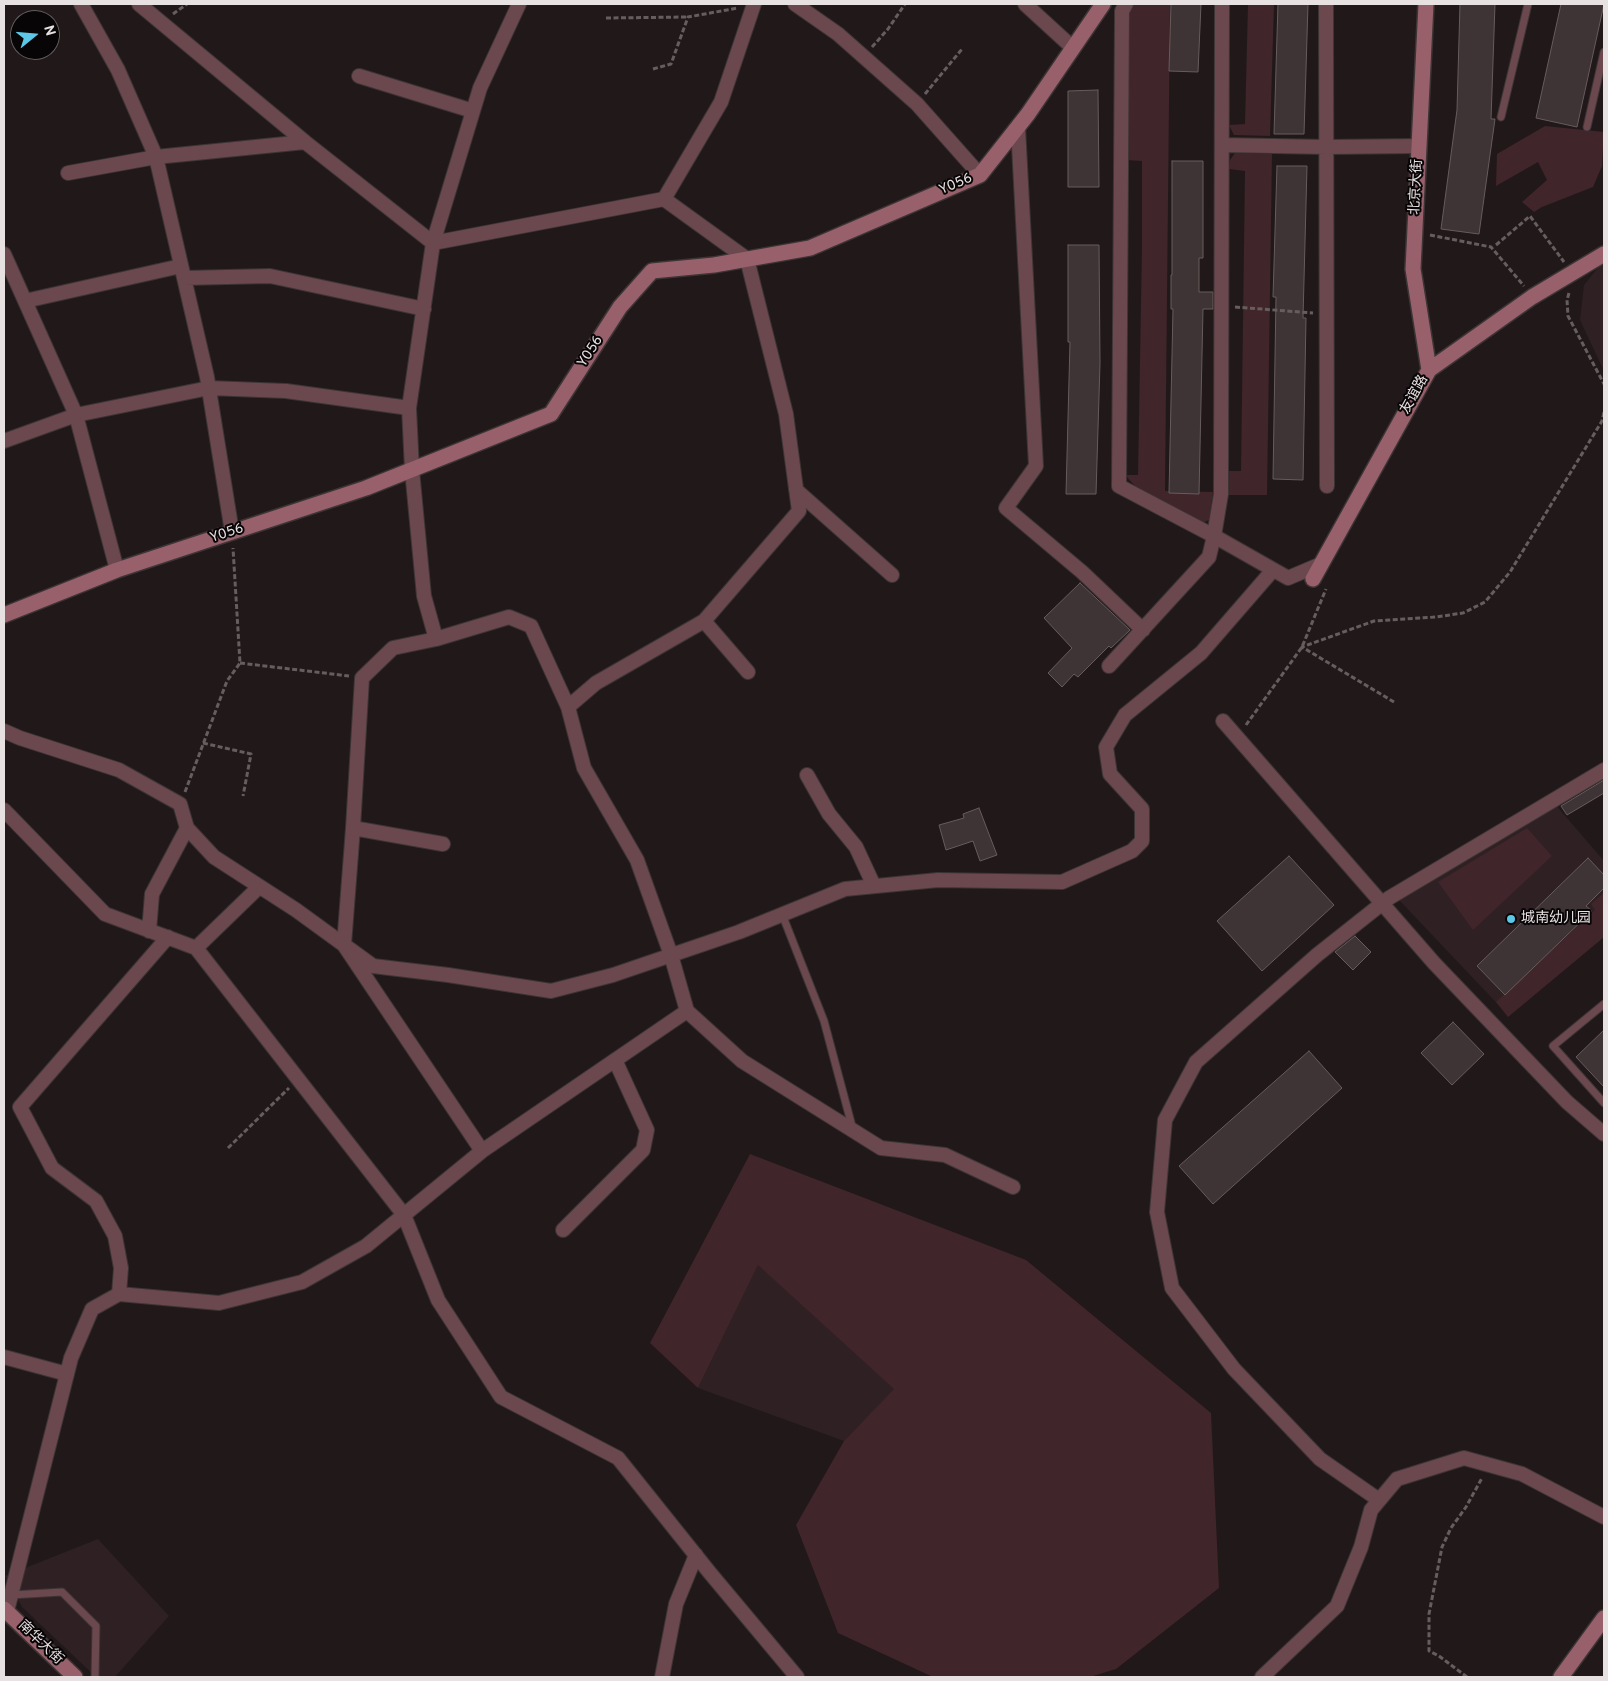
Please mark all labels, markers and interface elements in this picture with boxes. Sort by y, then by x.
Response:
north arrow [10,10,60,60]
text: N [39,23,58,38]
street label: 北京大街 [1407,159,1427,215]
street label: Y056 [937,171,975,199]
street label: Y056 [575,333,607,371]
street label: 友谊路 [1397,373,1433,417]
street label: Y056 [208,521,246,547]
place label: 城南幼儿园 [1521,911,1591,927]
marker: 城南幼儿园 [1505,913,1517,925]
street label: 南华大街 [14,1618,66,1668]

